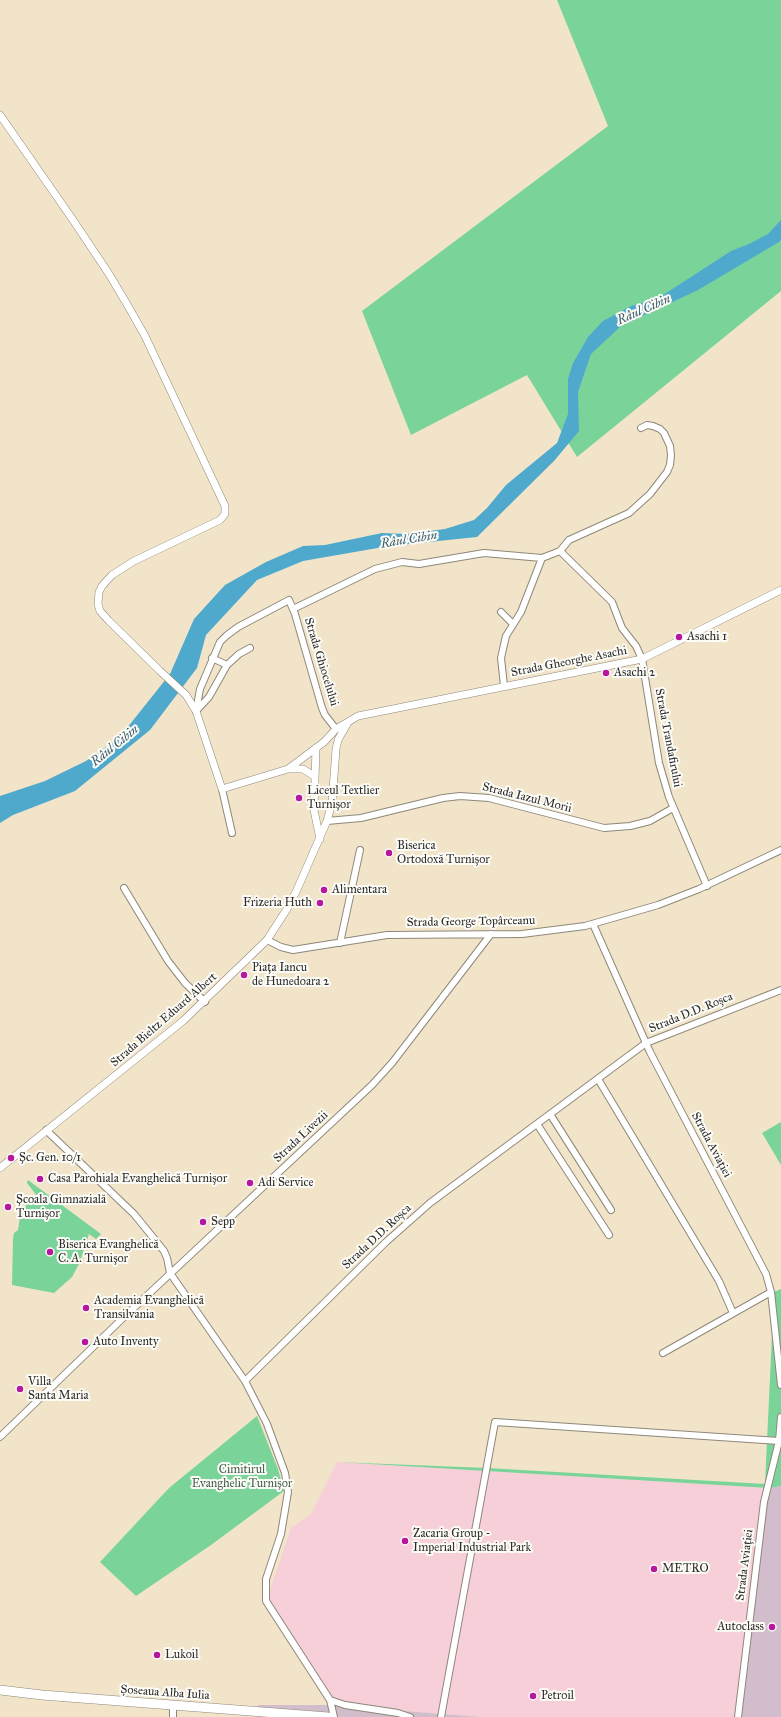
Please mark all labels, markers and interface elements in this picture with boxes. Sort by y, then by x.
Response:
water label: Râul Cibin [615,291,673,329]
water label: Râul Cibin [380,528,438,552]
street label: Strada Ghiocelului [301,616,341,708]
place label: Asachi 1 [687,630,727,644]
marker: Asachi 1 [674,632,684,642]
street label: Strada Gheorghe Asachi [510,644,628,680]
place label: Asachi 2 [614,666,655,680]
marker: Asachi 2 [601,668,611,678]
street label: Strada Trandafirului [651,687,685,789]
water label: Râul Cibin [88,722,142,770]
street label: Strada Iazul Morii [481,780,573,816]
place label: Liceul Textlier Turnișor [307,784,379,812]
marker: Liceul Textlier Turnișor [294,793,304,803]
place label: Biserica Ortodoxă Turnișor [397,839,490,867]
marker: Biserica Ortodoxă Turnișor [384,848,394,858]
place label: Alimentara [332,883,387,897]
marker: Alimentara [319,885,329,895]
place label: Frizeria Huth [243,896,312,910]
marker: Frizeria Huth [315,898,325,908]
street label: Strada George Topârceanu [406,914,536,930]
place label: Piața Iancu de Hunedoara 2 [252,961,329,989]
street label: Strada Bieltz Eduard Albert [108,970,220,1070]
marker: Piața Iancu de Hunedoara 2 [239,970,249,980]
street label: Strada D.D. Roșca [647,990,735,1036]
street label: Strada Livezii [271,1108,331,1166]
street label: Strada Aviației [688,1110,734,1180]
place label: Șc. Gen. 10/1 [19,1151,81,1165]
marker: Șc. Gen. 10/1 [6,1153,16,1163]
place label: Casa Parohiala Evanghelică Turnișor [48,1172,227,1186]
marker: Casa Parohiala Evanghelică Turnișor [35,1174,45,1184]
place label: Adi Service [258,1176,314,1190]
marker: Adi Service [245,1178,255,1188]
place label: Școala Gimnazială Turnișor [16,1193,106,1221]
street label: Strada D.D. Roșca [339,1201,415,1273]
marker: Școala Gimnazială Turnișor [3,1202,13,1212]
place label: Sepp [211,1215,235,1229]
marker: Sepp [198,1217,208,1227]
place label: Biserica Evanghelică C. A. Turnișor [58,1238,159,1266]
marker: Biserica Evanghelică C. A. Turnișor [45,1247,55,1257]
place label: Academia Evanghelică Transilvania [94,1294,204,1322]
marker: Academia Evanghelică Transilvania [81,1303,91,1313]
place label: Auto Inventy [93,1335,159,1349]
marker: Auto Inventy [80,1337,90,1347]
place label: Villa Santa Maria [28,1375,89,1403]
marker: Villa Santa Maria [15,1384,25,1394]
park label: Cimitirul Evanghelic Turnișor [192,1463,292,1491]
place label: Zacaria Group - Imperial Industrial Park [413,1527,531,1555]
street label: Strada Aviației [733,1528,757,1602]
marker: Zacaria Group - Imperial Industrial Park [400,1536,410,1546]
place label: METRO [662,1562,709,1576]
marker: METRO [649,1564,659,1574]
place label: Autoclass [717,1620,764,1634]
marker: Autoclass [767,1622,777,1632]
place label: Lukoil [165,1648,198,1662]
marker: Lukoil [152,1650,162,1660]
street label: Șoseaua Alba Iulia [120,1683,210,1703]
place label: Petroil [541,1689,574,1703]
marker: Petroil [528,1691,538,1701]

